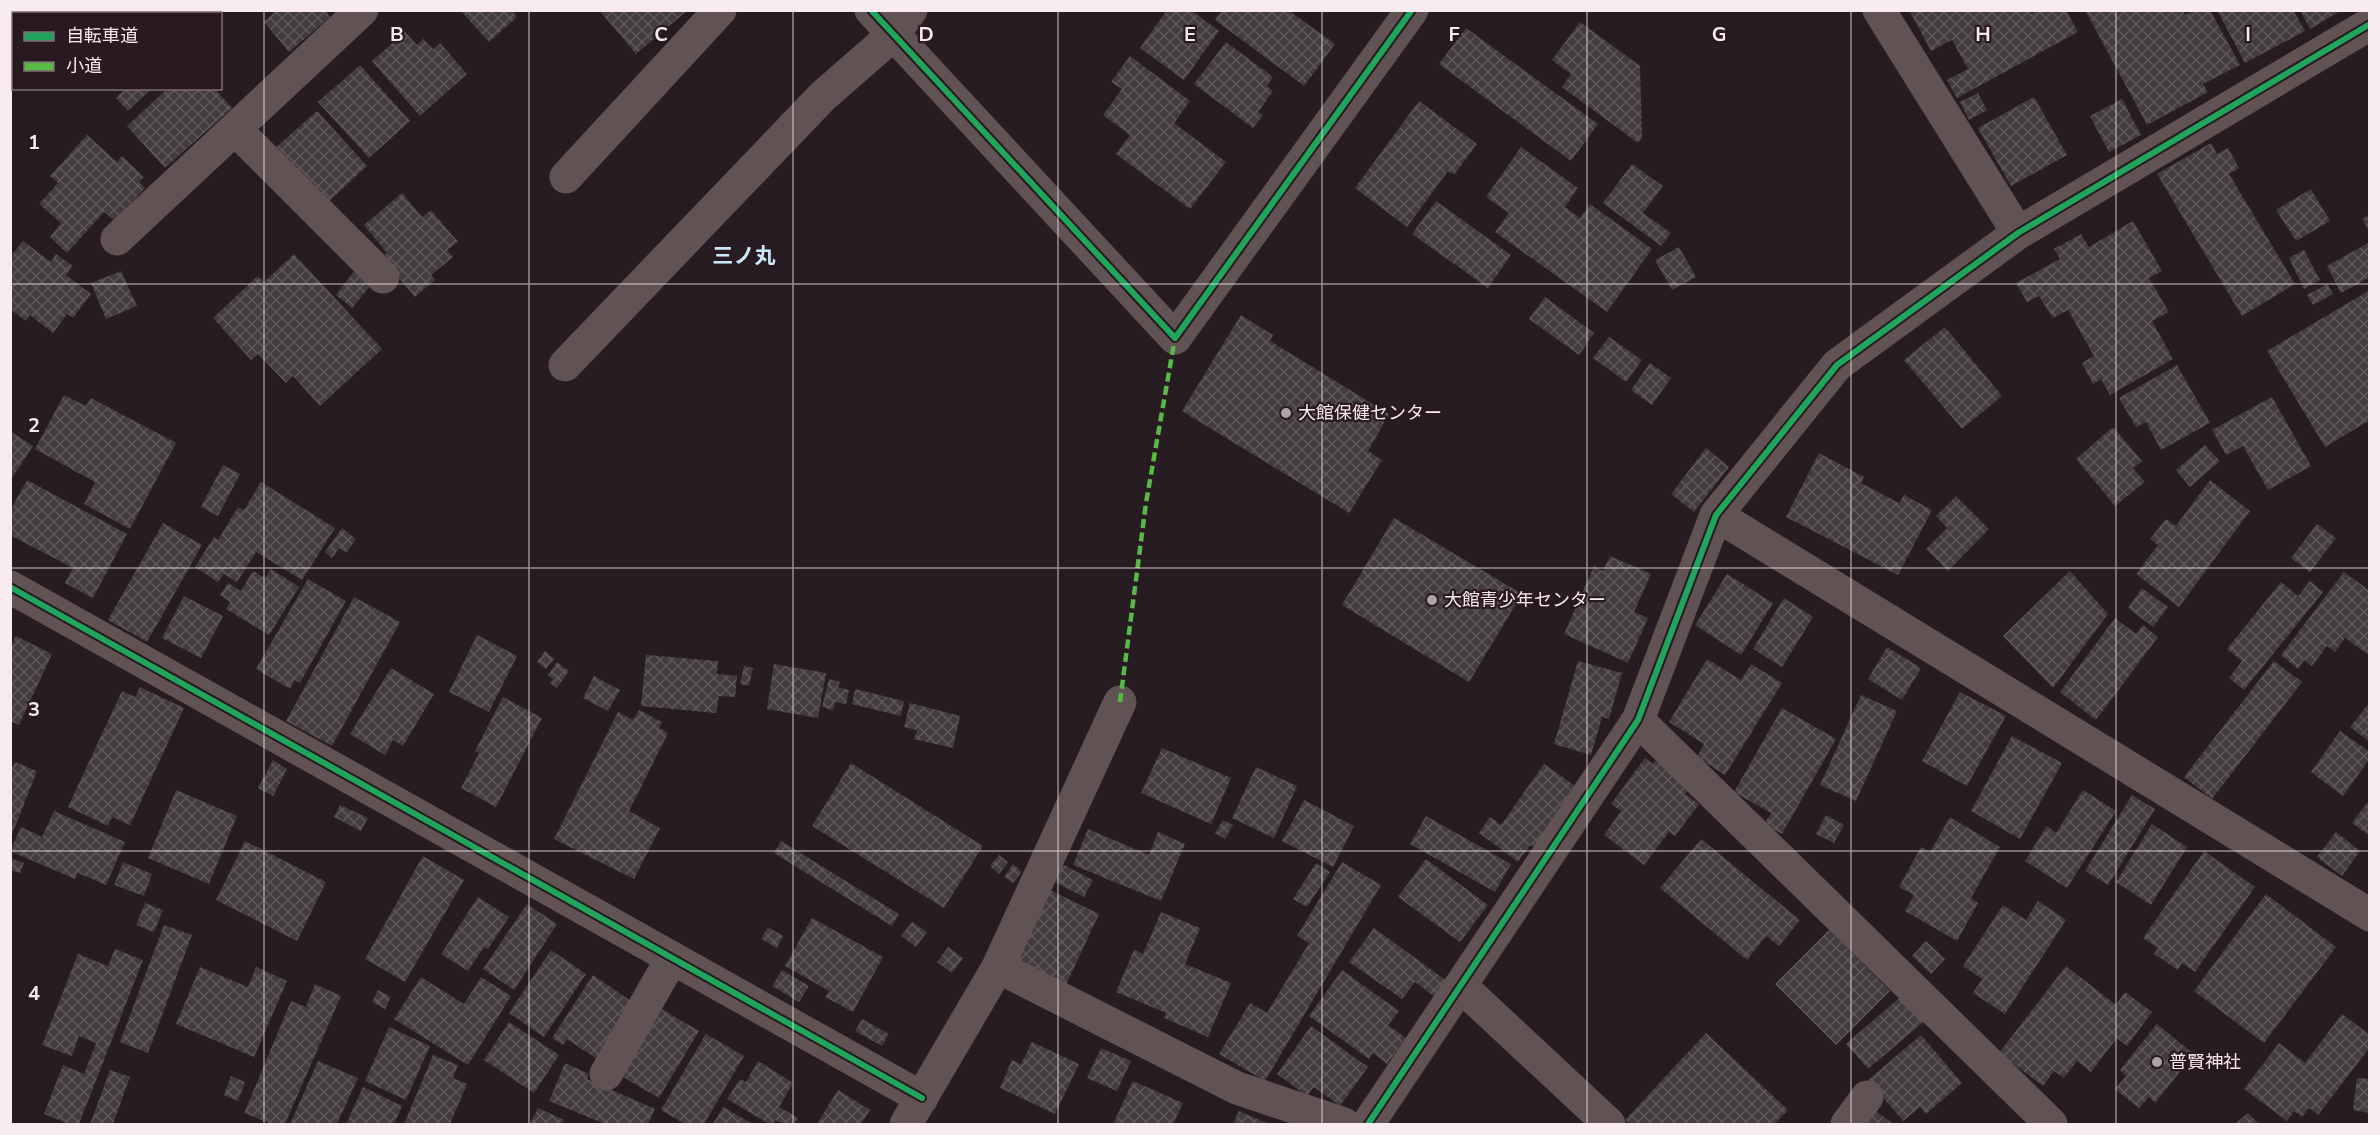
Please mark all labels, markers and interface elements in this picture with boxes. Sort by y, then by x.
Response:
legend [12,12,222,90]
text: B [390,21,404,48]
text: C [654,21,668,48]
text: D [918,21,934,48]
text: E [1184,21,1196,48]
text: F [1448,21,1460,48]
text: G [1712,21,1726,48]
text: H [1975,21,1991,48]
text: I [2245,21,2251,48]
text: 自転車道 [66,24,138,48]
text: 小道 [66,54,102,78]
text: 1 [28,129,40,156]
district label: 三ノ丸 [713,242,776,270]
place label: 大館保健センター [1298,401,1442,425]
marker: 大館保健センター [1279,406,1293,420]
text: 2 [28,412,40,439]
place label: 大館青少年センター [1444,588,1606,612]
marker: 大館青少年センター [1425,593,1439,607]
text: 3 [28,696,40,723]
text: 4 [28,980,40,1007]
place label: 普賢神社 [2169,1050,2241,1074]
marker: 普賢神社 [2150,1055,2164,1069]

